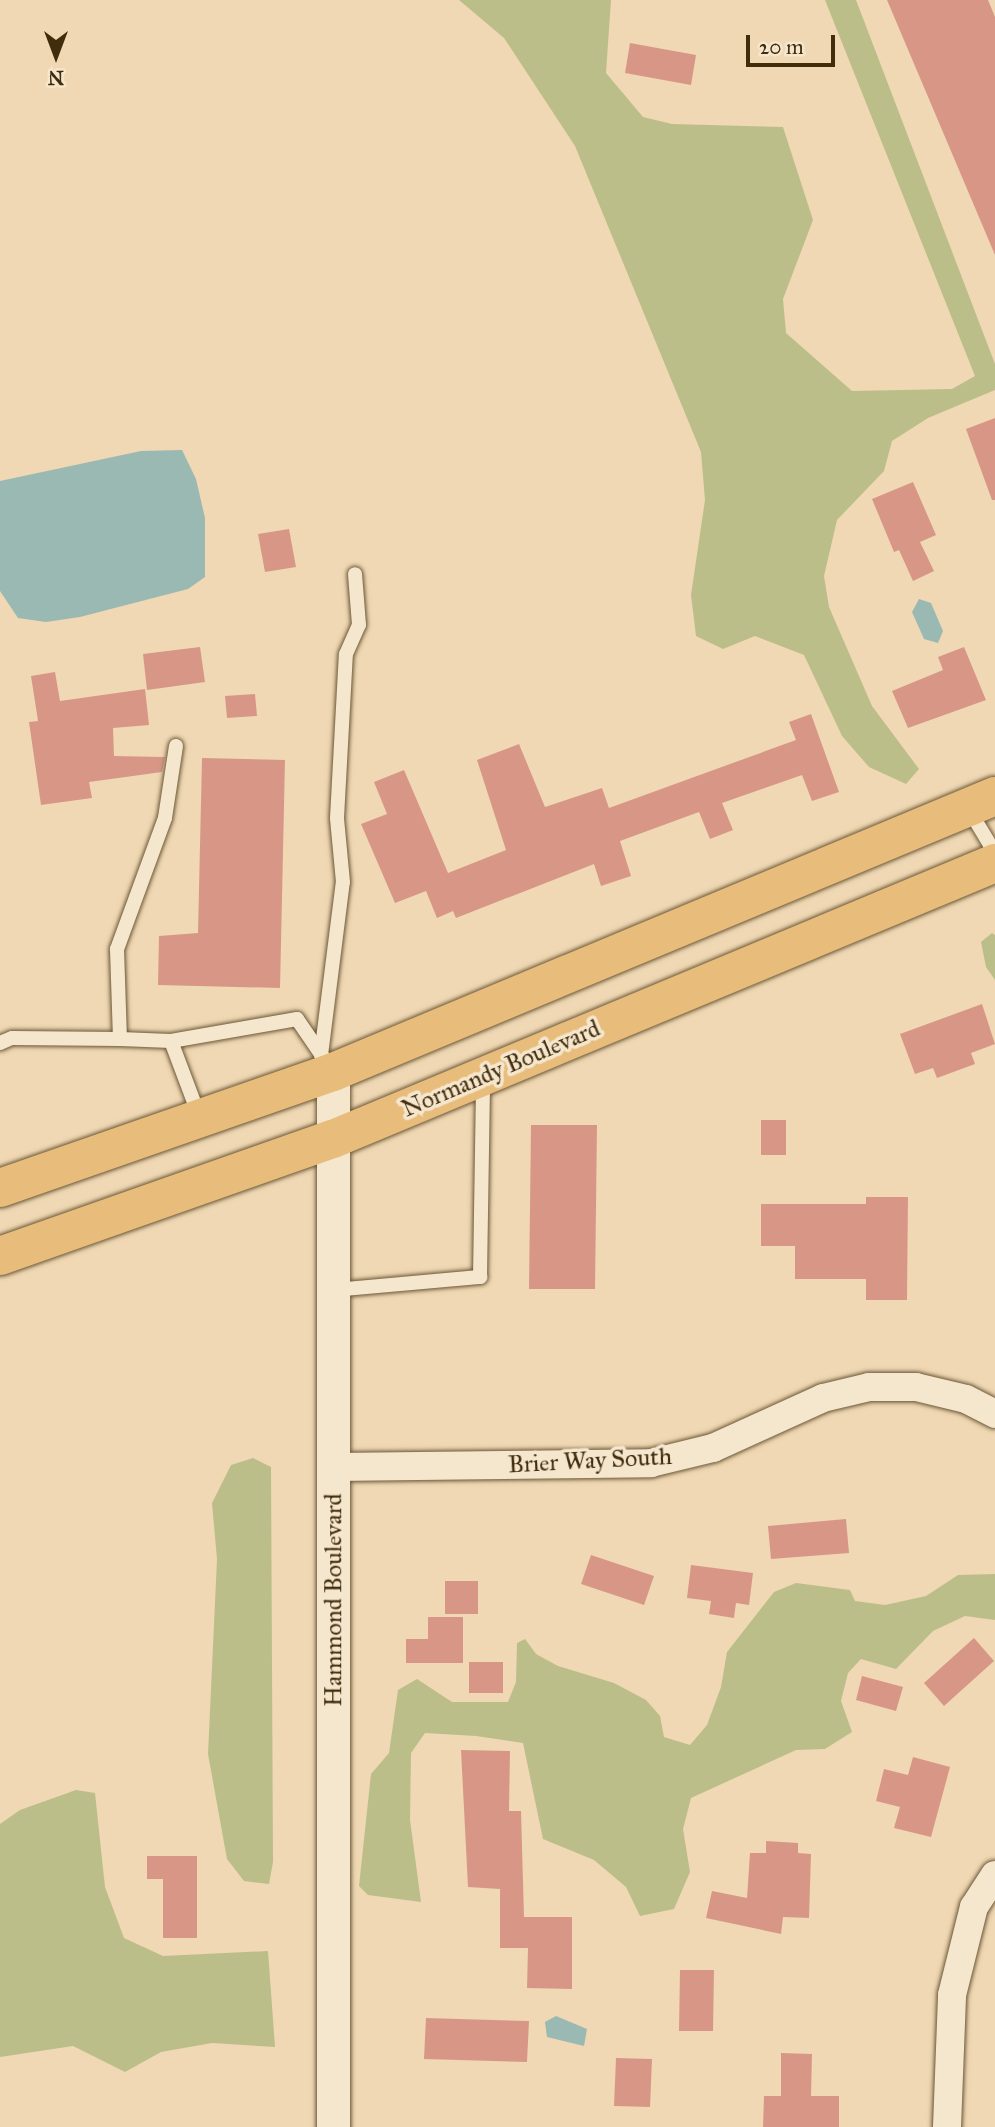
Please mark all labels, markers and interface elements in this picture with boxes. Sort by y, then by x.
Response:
north arrow [21,21,91,91]
scale bar [750,21,839,65]
text: 20 m [759,34,804,60]
text: N [48,66,64,89]
street label: Normandy Boulevard [398,1014,604,1124]
street label: Brier Way South [507,1442,673,1480]
street label: Hammond Boulevard [320,1493,348,1707]

